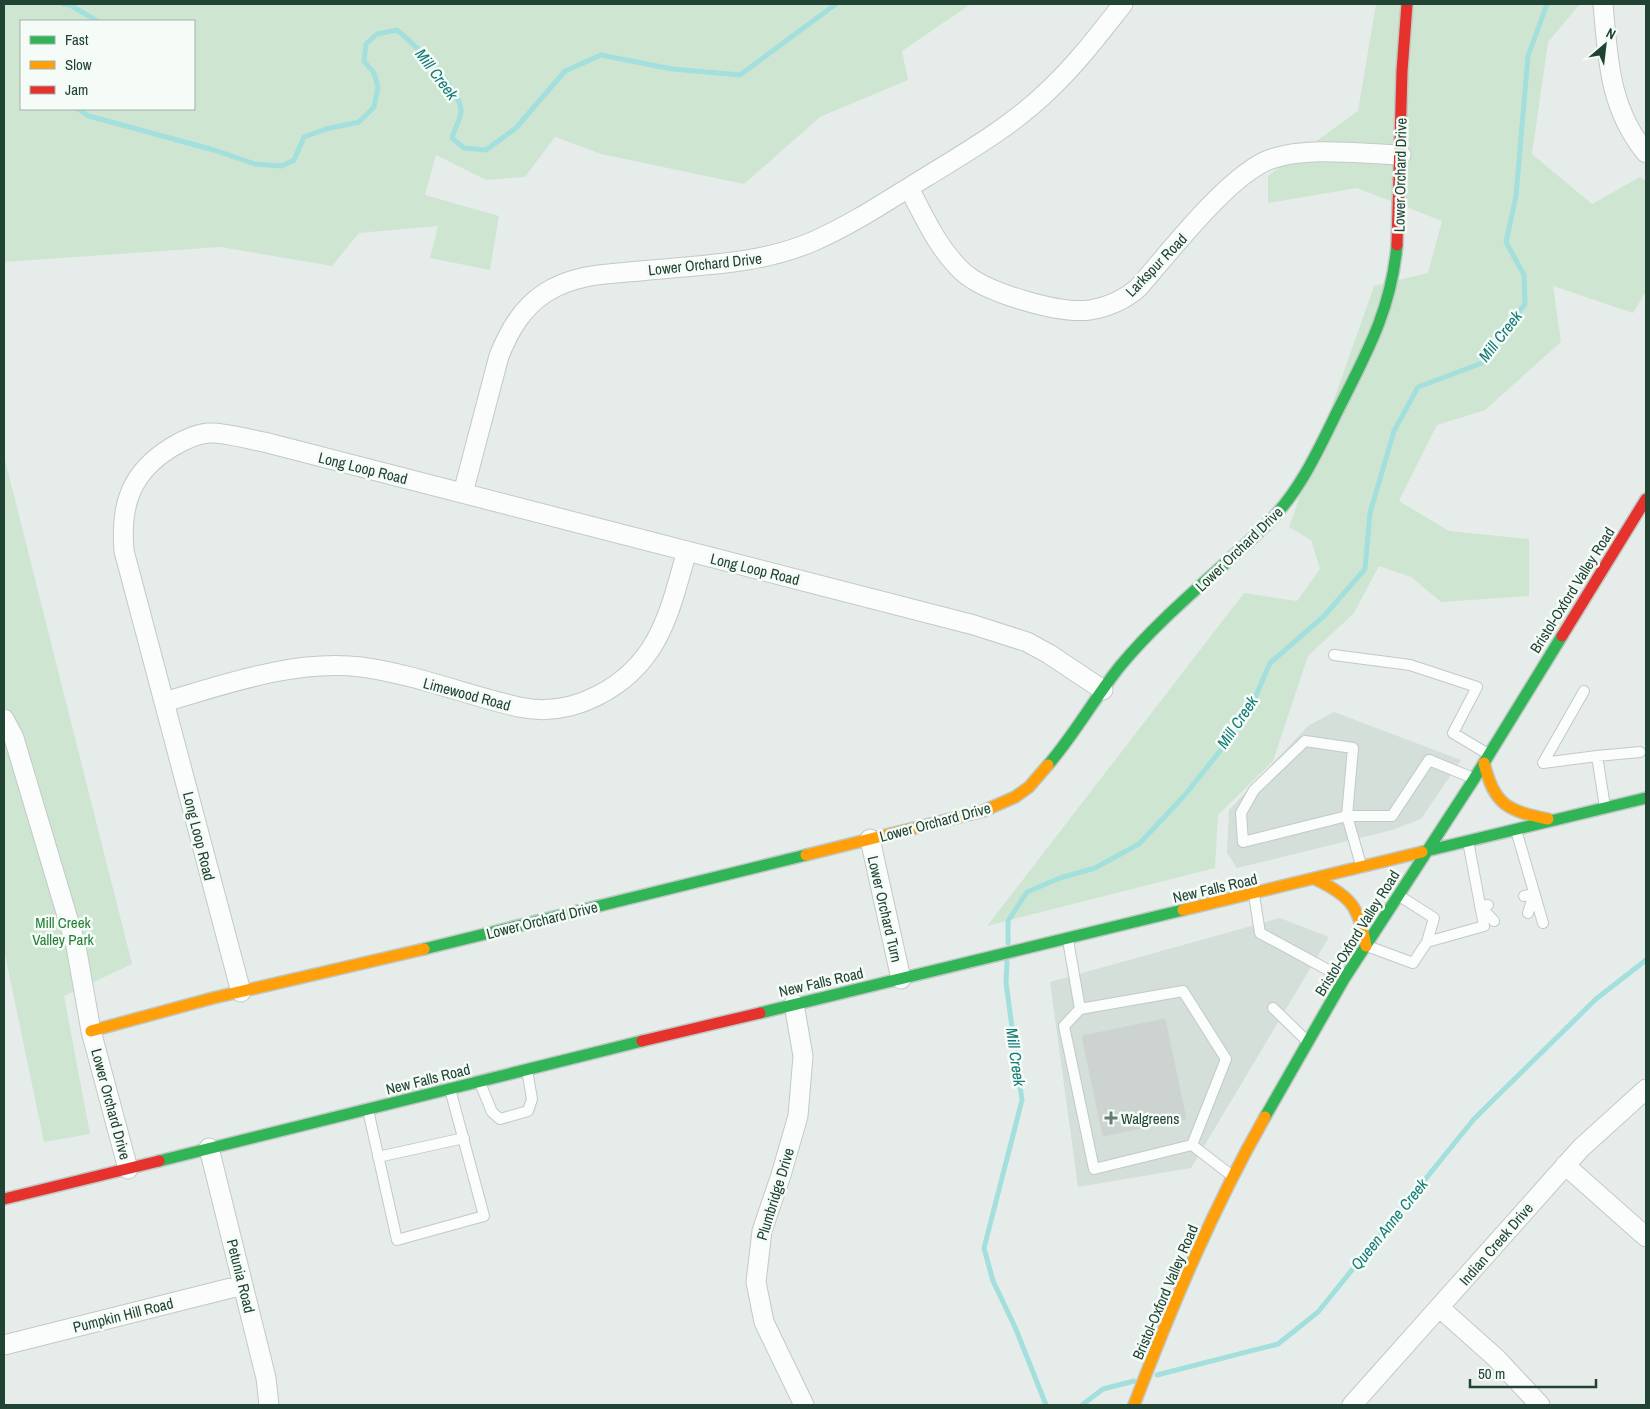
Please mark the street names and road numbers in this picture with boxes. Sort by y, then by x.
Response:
street label: Lower Orchard Drive [1389,118,1411,232]
street label: Larkspur Road [1120,229,1192,301]
street label: Lower Orchard Drive [647,248,763,280]
street label: Long Loop Road [316,447,410,489]
street label: Lower Orchard Drive [1191,502,1287,596]
street label: Bristol-Oxford Valley Road [1525,523,1619,657]
street label: Long Loop Road [708,548,802,590]
street label: Limewood Road [421,672,513,716]
street label: Long Loop Road [178,789,220,883]
street label: Lower Orchard Drive [877,797,993,847]
street label: Lower Orchard Turn [863,854,907,964]
street label: Bristol-Oxford Valley Road [1310,866,1404,1000]
street label: New Falls Road [1171,868,1259,908]
street label: Lower Orchard Drive [484,896,600,944]
street label: New Falls Road [777,962,865,1002]
street label: Lower Orchard Drive [86,1046,136,1162]
street label: New Falls Road [384,1058,472,1100]
street label: Plumbridge Drive [751,1145,799,1243]
street label: Indian Creek Drive [1454,1198,1538,1290]
street label: Bristol-Oxford Valley Road [1127,1221,1203,1363]
street label: Petunia Road [222,1237,260,1315]
street label: Pumpkin Hill Road [71,1292,175,1338]

